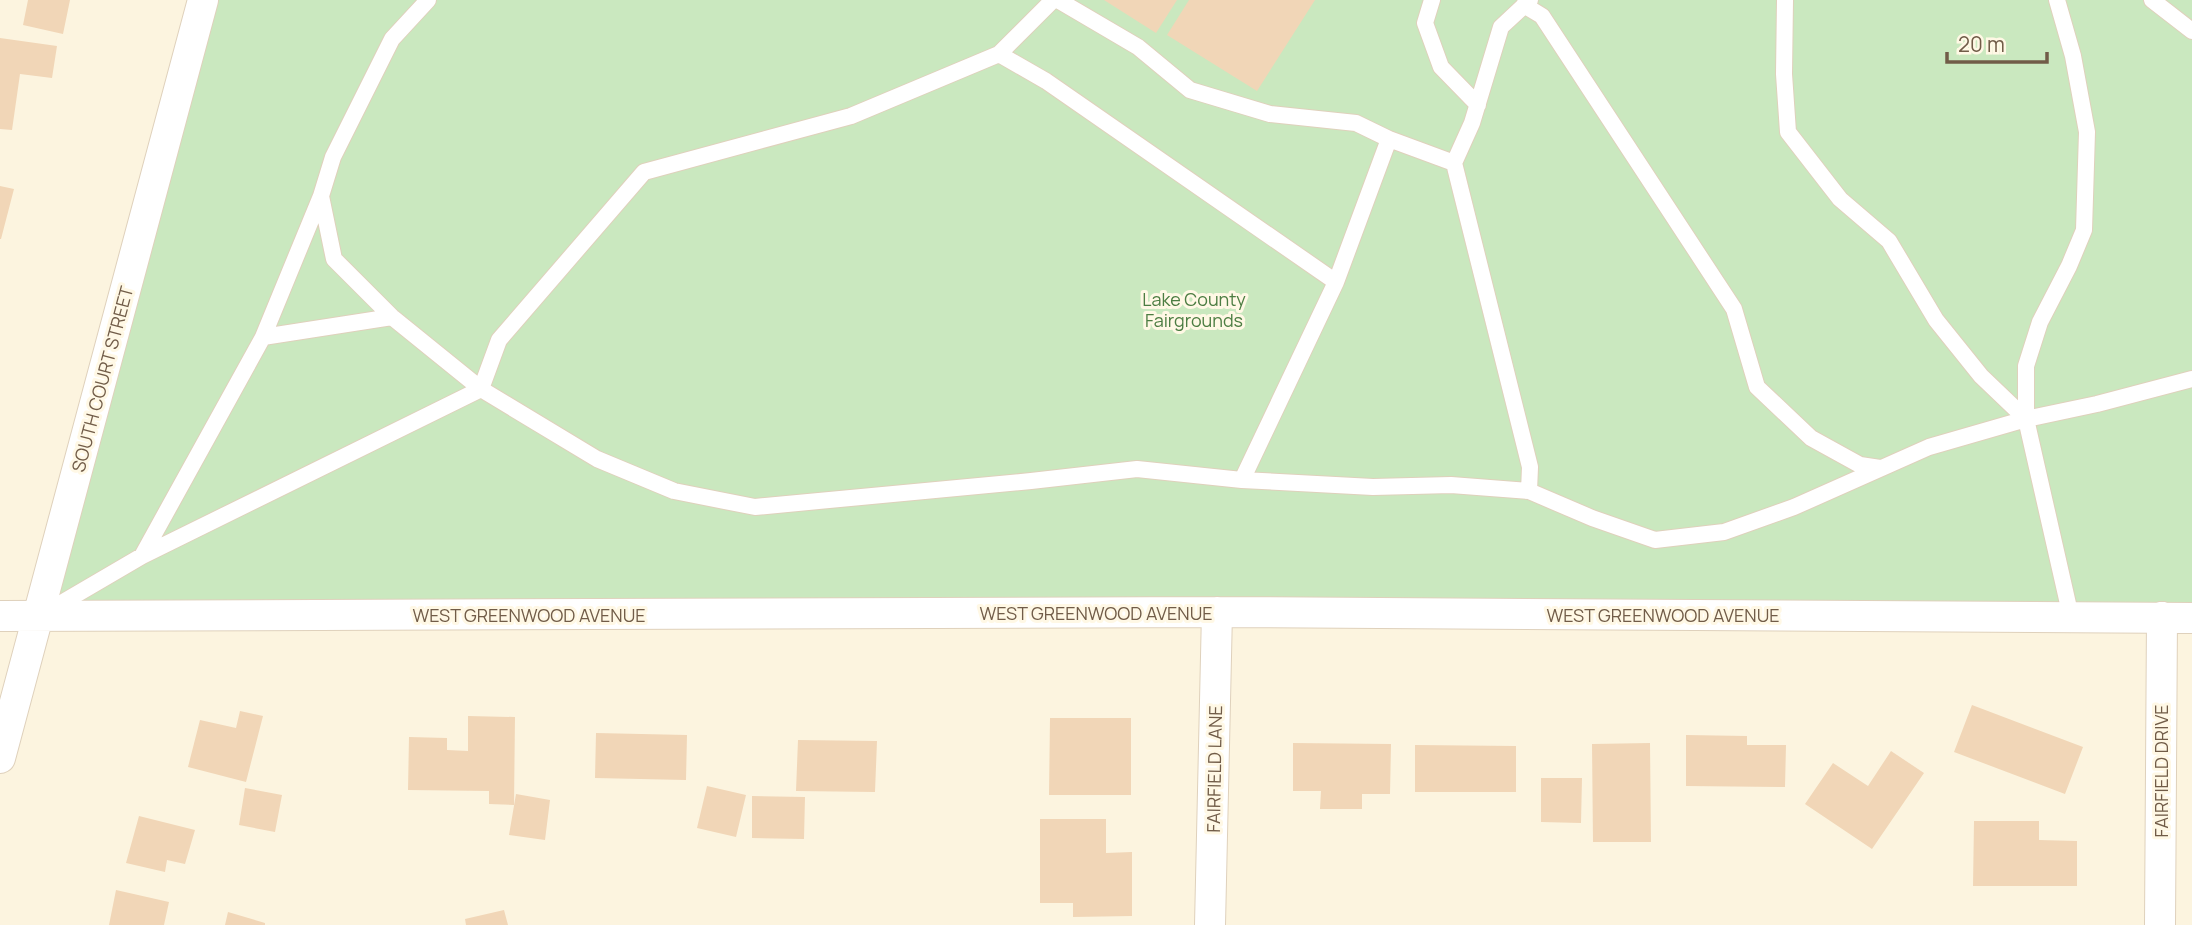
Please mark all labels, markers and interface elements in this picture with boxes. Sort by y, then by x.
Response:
scale bar [1947,21,2047,65]
text: 20 m [1958,30,2005,58]
street label: SOUTH COURT STREET [66,283,138,475]
park label: Lake County Fairgrounds [1142,287,1246,332]
street label: WEST GREENWOOD AVENUE [979,601,1213,625]
street label: WEST GREENWOOD AVENUE [412,603,646,627]
street label: WEST GREENWOOD AVENUE [1546,603,1780,627]
street label: FAIRFIELD DRIVE [2149,704,2173,838]
street label: FAIRFIELD LANE [1201,705,1227,833]

